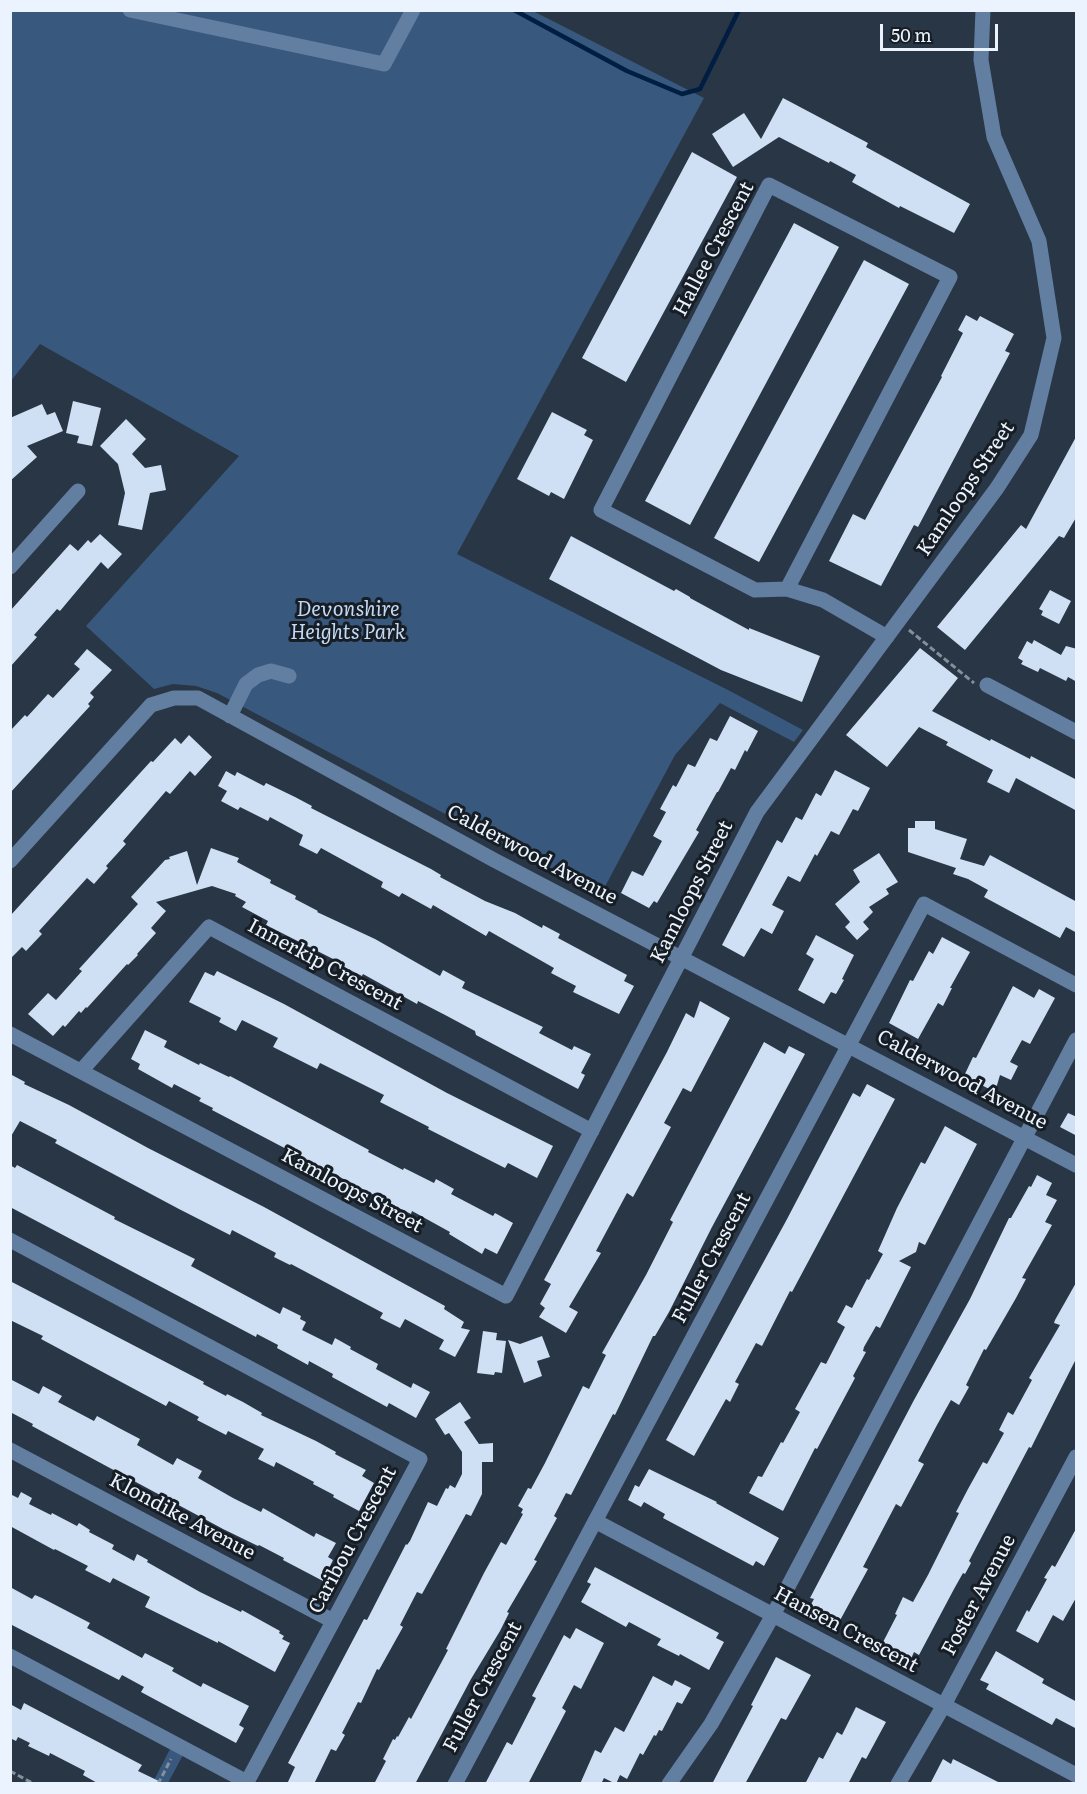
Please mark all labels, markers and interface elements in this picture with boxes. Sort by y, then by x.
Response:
scale bar [883,12,1002,50]
text: 50 m [891,21,932,48]
street label: Hallee Crescent [669,178,759,320]
street label: Kamloops Street [912,417,1020,561]
park label: Devonshire Heights Park [290,598,406,645]
street label: Calderwood Avenue [443,800,621,910]
street label: Kamloops Street [646,817,738,967]
street label: Innerkip Crescent [243,914,407,1016]
street label: Calderwood Avenue [873,1025,1051,1135]
street label: Kamloops Street [277,1144,427,1238]
street label: Fuller Crescent [667,1189,757,1327]
street label: Caribou Crescent [304,1462,402,1618]
street label: Klondike Avenue [105,1468,259,1566]
street label: Foster Avenue [937,1530,1021,1660]
street label: Hansen Crescent [770,1582,922,1678]
street label: Fuller Crescent [438,1618,528,1756]

